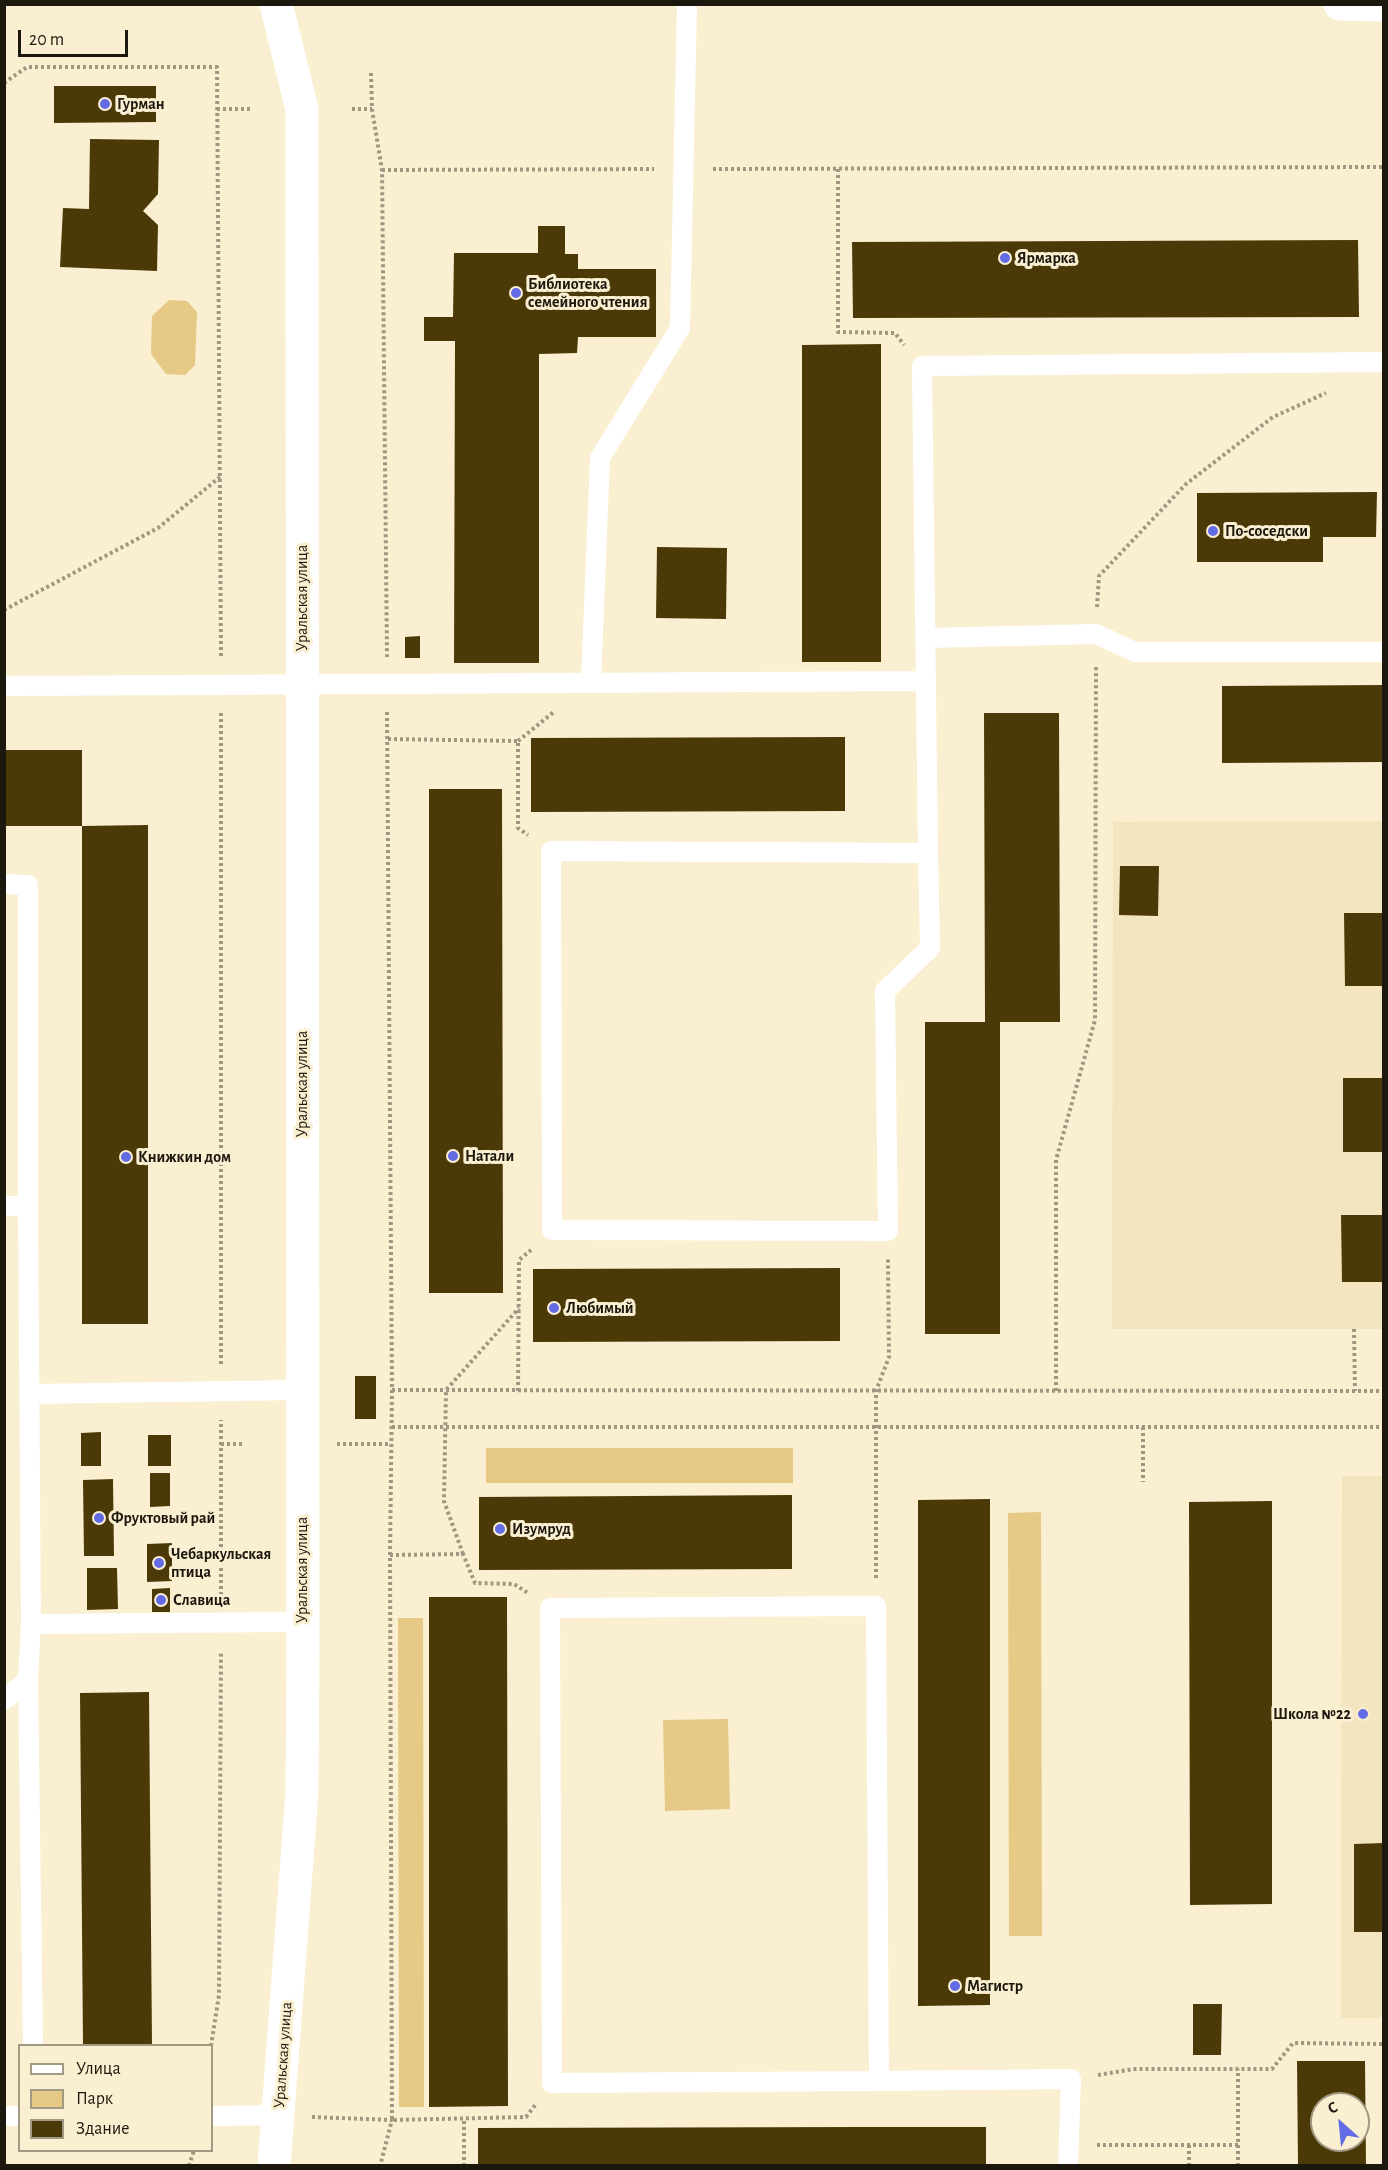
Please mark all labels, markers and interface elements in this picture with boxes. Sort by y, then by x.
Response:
scale bar [21,18,130,56]
text: 20 m [29,31,64,49]
place label: Гурман [117,94,165,114]
marker: Гурман [98,97,112,111]
place label: Ярмарка [1017,248,1076,268]
marker: Ярмарка [998,251,1012,265]
place label: Библиотека семейного чтения [528,274,647,312]
marker: Библиотека семейного чтения [509,286,523,300]
place label: По-соседски [1225,521,1308,541]
marker: По-соседски [1206,524,1220,538]
street label: Уральская улица [292,545,312,651]
street label: Уральская улица [292,1031,312,1137]
place label: Натали [465,1146,514,1166]
place label: Книжкин дом [138,1147,231,1167]
marker: Натали [446,1149,460,1163]
marker: Книжкин дом [119,1150,133,1164]
place label: Любимый [566,1298,634,1318]
marker: Любимый [547,1301,561,1315]
place label: Фруктовый рай [111,1508,215,1528]
marker: Фруктовый рай [92,1511,106,1525]
street label: Уральская улица [292,1517,312,1623]
place label: Изумруд [512,1519,571,1539]
marker: Изумруд [493,1522,507,1536]
place label: Чебаркульская птица [171,1544,271,1582]
marker: Чебаркульская птица [152,1556,166,1570]
place label: Славица [173,1590,230,1610]
marker: Славица [154,1593,168,1607]
place label: Школа №22 [1273,1704,1351,1724]
marker: Школа №22 [1356,1707,1370,1721]
place label: Магистр [967,1976,1023,1996]
marker: Магистр [948,1979,962,1993]
street label: Уральская улица [270,2001,296,2109]
legend [18,2044,213,2152]
text: Улица [76,2060,121,2078]
text: Парк [76,2090,113,2108]
north arrow [1310,2092,1370,2152]
text: С [1325,2099,1340,2117]
text: Здание [76,2120,130,2138]

